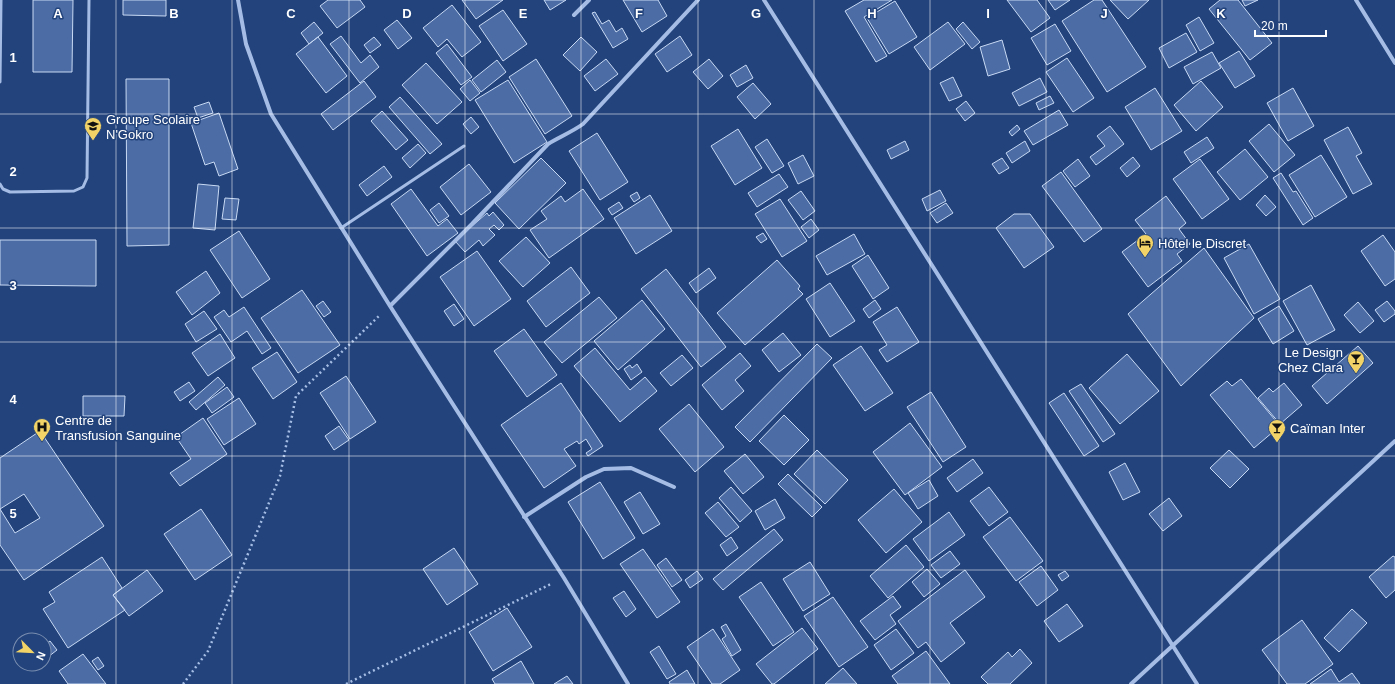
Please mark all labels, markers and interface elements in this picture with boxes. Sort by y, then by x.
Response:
text: A [53,6,63,21]
text: B [169,6,179,21]
text: C [286,6,296,21]
text: D [402,6,412,21]
text: E [519,6,528,21]
text: F [635,6,643,21]
text: G [751,6,761,21]
text: H [867,6,877,21]
text: I [986,6,990,21]
text: J [1100,6,1108,21]
text: K [1216,6,1226,21]
scale bar [1255,12,1326,38]
text: 20 m [1261,19,1288,33]
text: 1 [9,50,17,65]
place label: Groupe Scolaire N'Gokro [106,112,200,142]
school or university icon: Groupe Scolaire N'Gokro [83,116,103,141]
text: 2 [9,164,17,179]
hotel icon: Hôtel le Discret [1135,233,1155,258]
place label: Hôtel le Discret [1158,236,1247,251]
text: 3 [9,278,17,293]
place label: Le Design Chez Clara [1278,345,1344,375]
bar icon: Le Design Chez Clara [1346,349,1366,374]
text: 4 [9,392,17,407]
place label: Centre de Transfusion Sanguine [55,413,181,443]
hospital icon: Centre de Transfusion Sanguine [32,417,52,442]
bar icon: Caïman Inter [1267,418,1287,443]
place label: Caïman Inter [1290,421,1366,436]
text: 5 [9,506,17,521]
north arrow [12,632,52,672]
text: N [34,650,48,662]

